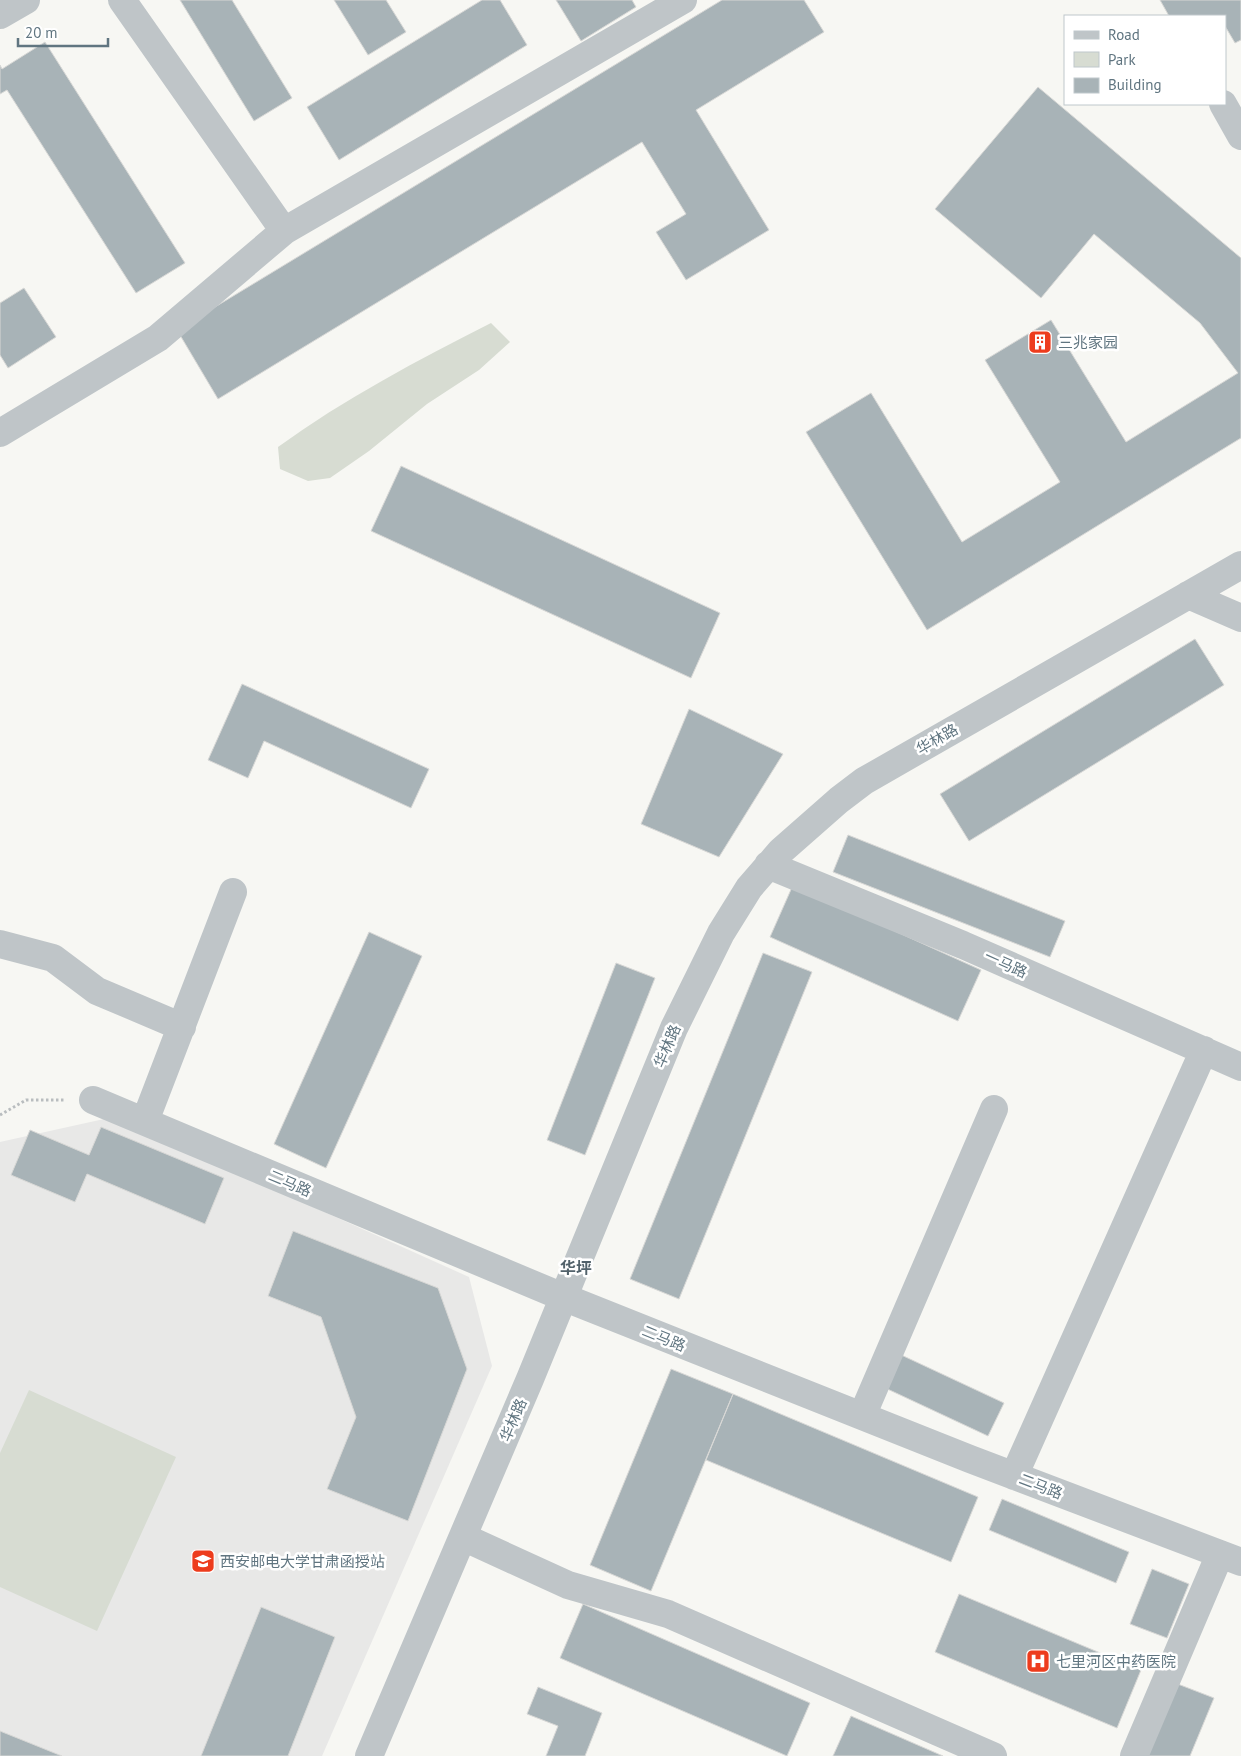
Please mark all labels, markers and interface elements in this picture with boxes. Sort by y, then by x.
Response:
scale bar [18,15,108,47]
legend [1064,15,1226,105]
text: 20 m [25,23,58,42]
text: Road [1108,25,1140,44]
text: Park [1108,50,1136,69]
text: Building [1108,75,1162,94]
building icon: 三兆家园 [1027,329,1053,355]
place label: 三兆家园 [1058,333,1118,352]
street label: 华林路 [913,720,961,758]
street label: 一马路 [982,946,1030,982]
street label: 华林路 [649,1022,685,1070]
street label: 二马路 [266,1165,314,1201]
district label: 华坪 [560,1258,592,1278]
street label: 二马路 [640,1321,688,1355]
street label: 华林路 [495,1396,531,1444]
street label: 二马路 [1017,1469,1065,1503]
school or university icon: 西安邮电大学甘肃函授站 [190,1548,216,1574]
place label: 西安邮电大学甘肃函授站 [220,1552,385,1571]
hospital icon: 七里河区中药医院 [1025,1648,1051,1674]
place label: 七里河区中药医院 [1056,1652,1176,1671]

